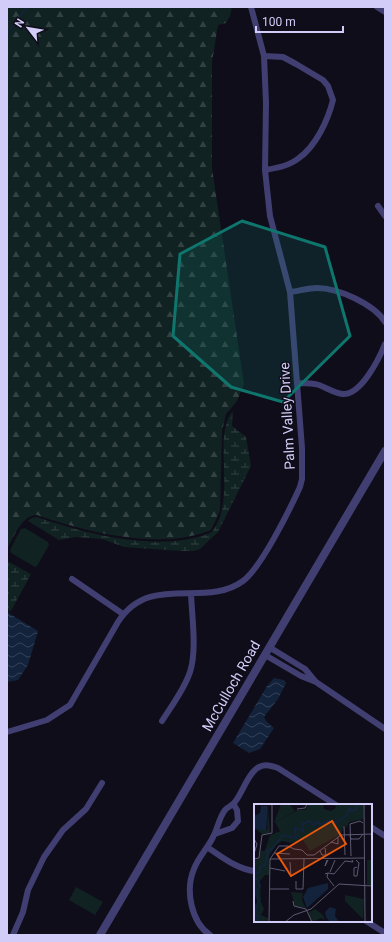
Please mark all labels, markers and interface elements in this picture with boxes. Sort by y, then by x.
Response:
north arrow [8,8,48,48]
scale bar [256,8,343,34]
text: 100 m [262,15,296,29]
text: N [12,16,28,30]
street label: Palm Valley Drive [276,362,298,470]
street label: McCulloch Road [199,638,263,734]
inset map [254,804,372,922]

